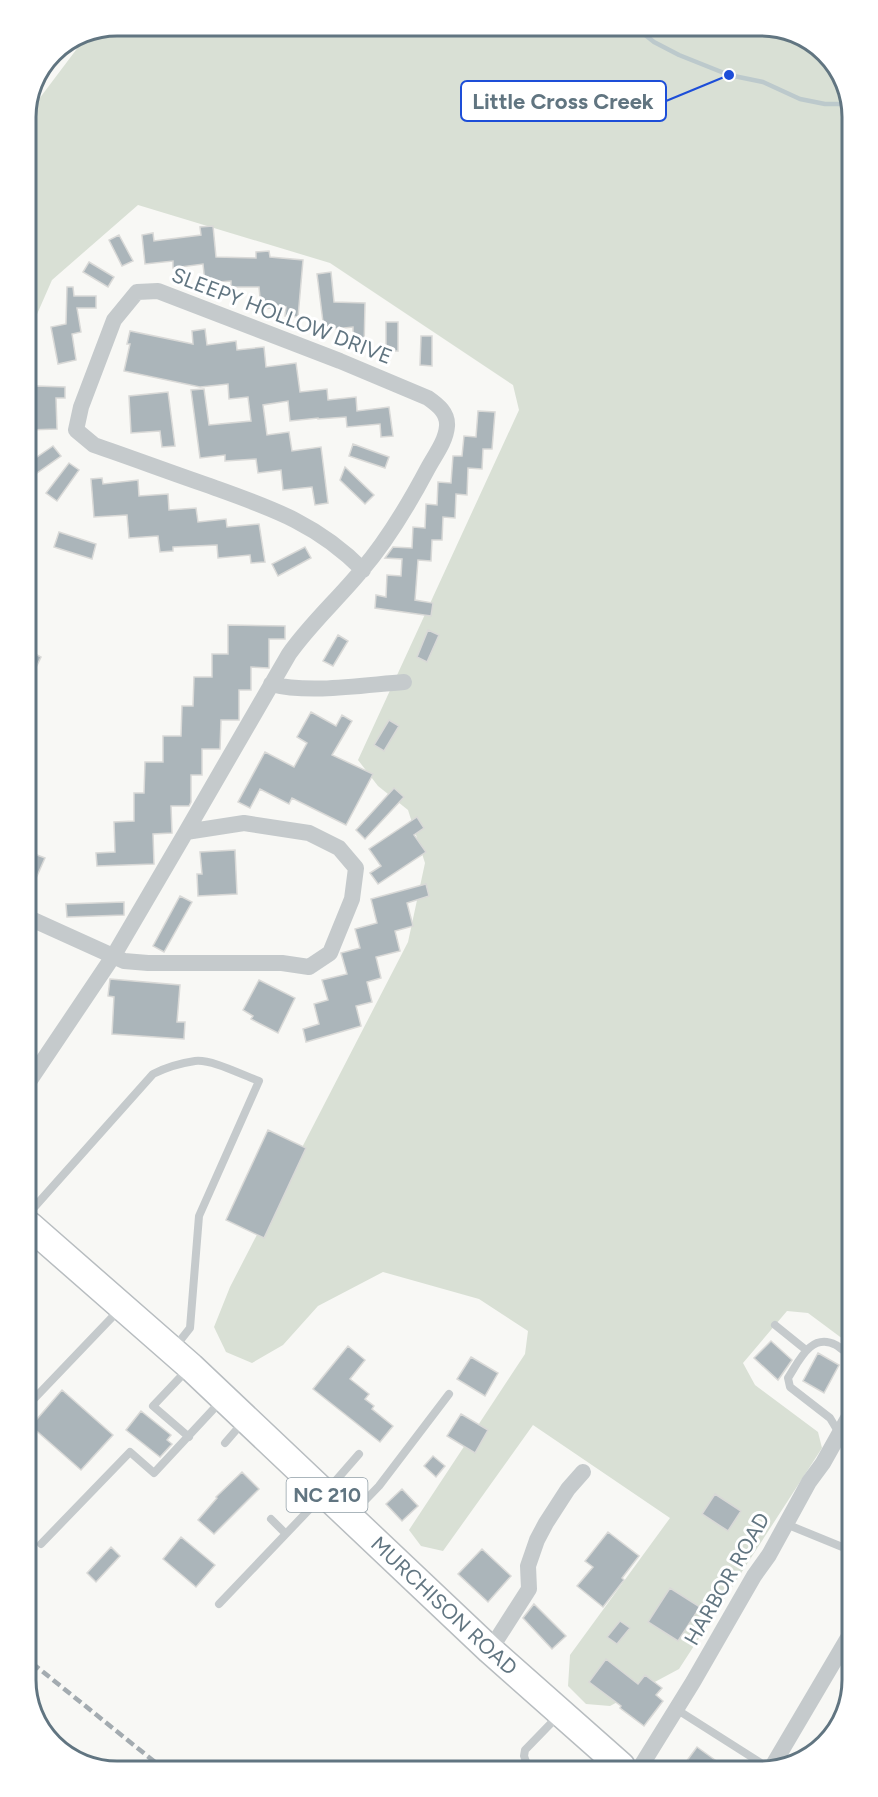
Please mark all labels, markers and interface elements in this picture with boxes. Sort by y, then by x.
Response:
callout: Little Cross Creek [461,81,666,121]
text: Little Cross Creek [472,88,654,115]
street label: SLEEPY HOLLOW DRIVE [168,262,396,369]
road number: NC 210 [286,1478,368,1512]
street label: HARBOR ROAD [679,1508,775,1649]
street label: MURCHISON ROAD [366,1531,523,1680]

